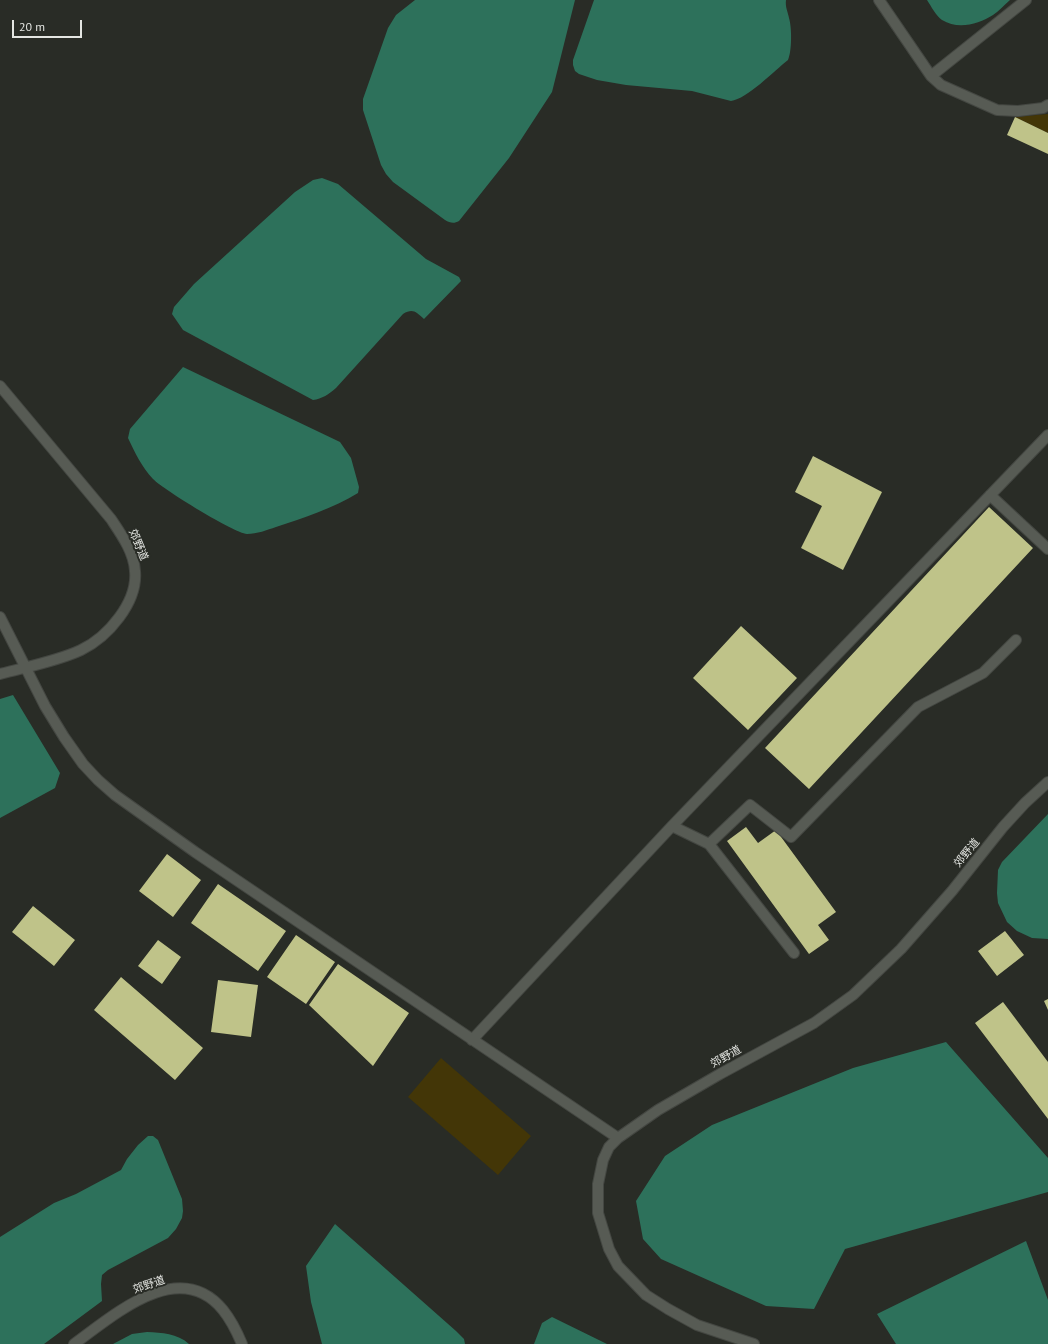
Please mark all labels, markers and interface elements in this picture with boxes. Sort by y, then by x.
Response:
scale bar [14,12,84,38]
text: 20 m [19,19,45,34]
street label: 郊野道 [125,527,151,563]
street label: 郊野道 [951,836,983,870]
street label: 郊野道 [708,1043,744,1071]
street label: 郊野道 [131,1273,167,1297]

